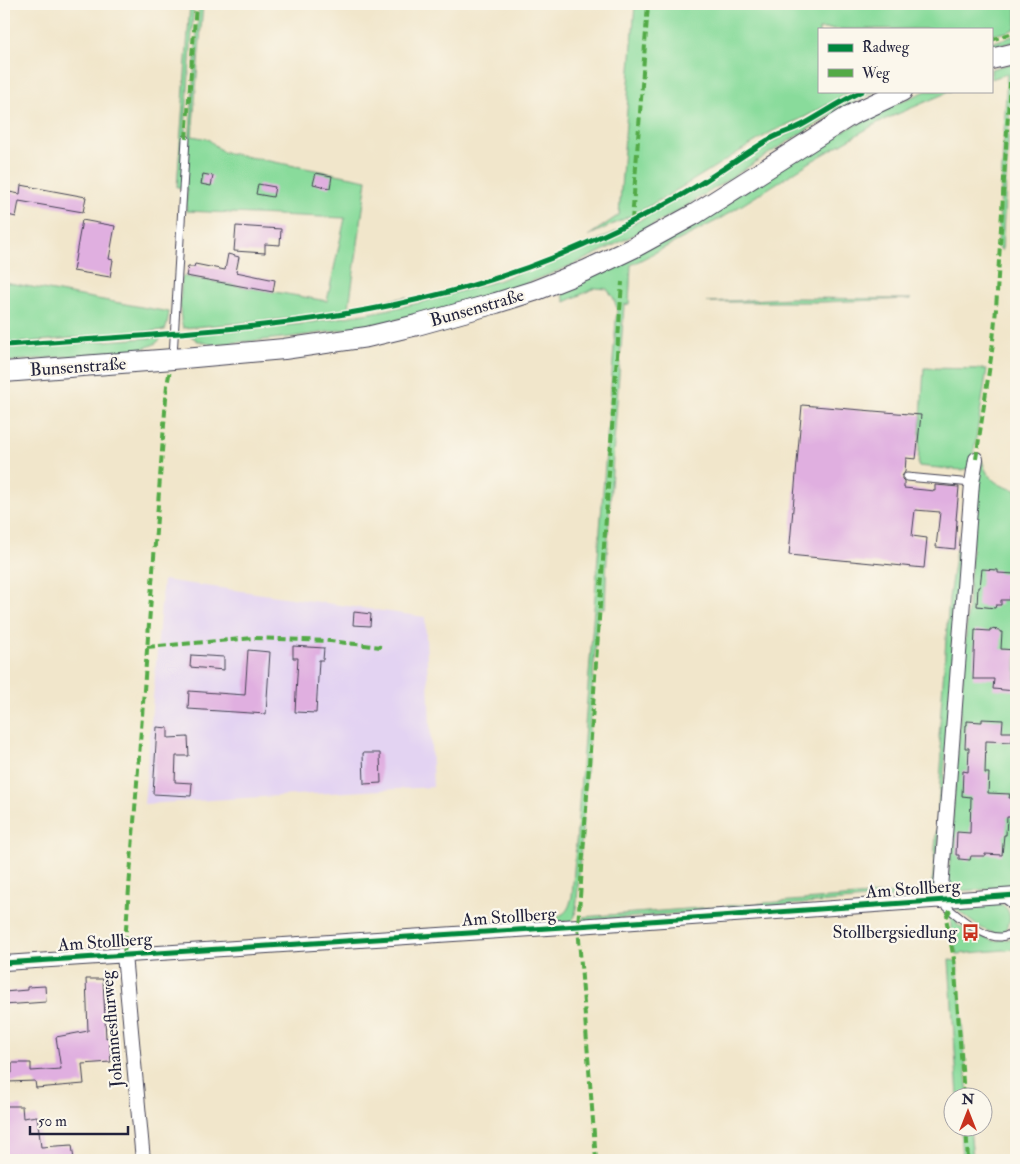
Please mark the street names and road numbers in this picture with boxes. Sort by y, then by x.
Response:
street label: Bunsenstraße [427,283,527,332]
street label: Bunsenstraße [29,352,128,382]
street label: Am Stollberg [864,874,962,904]
street label: Am Stollberg [460,902,558,932]
street label: Am Stollberg [56,927,154,957]
street label: Johannesflurweg [95,968,129,1089]

